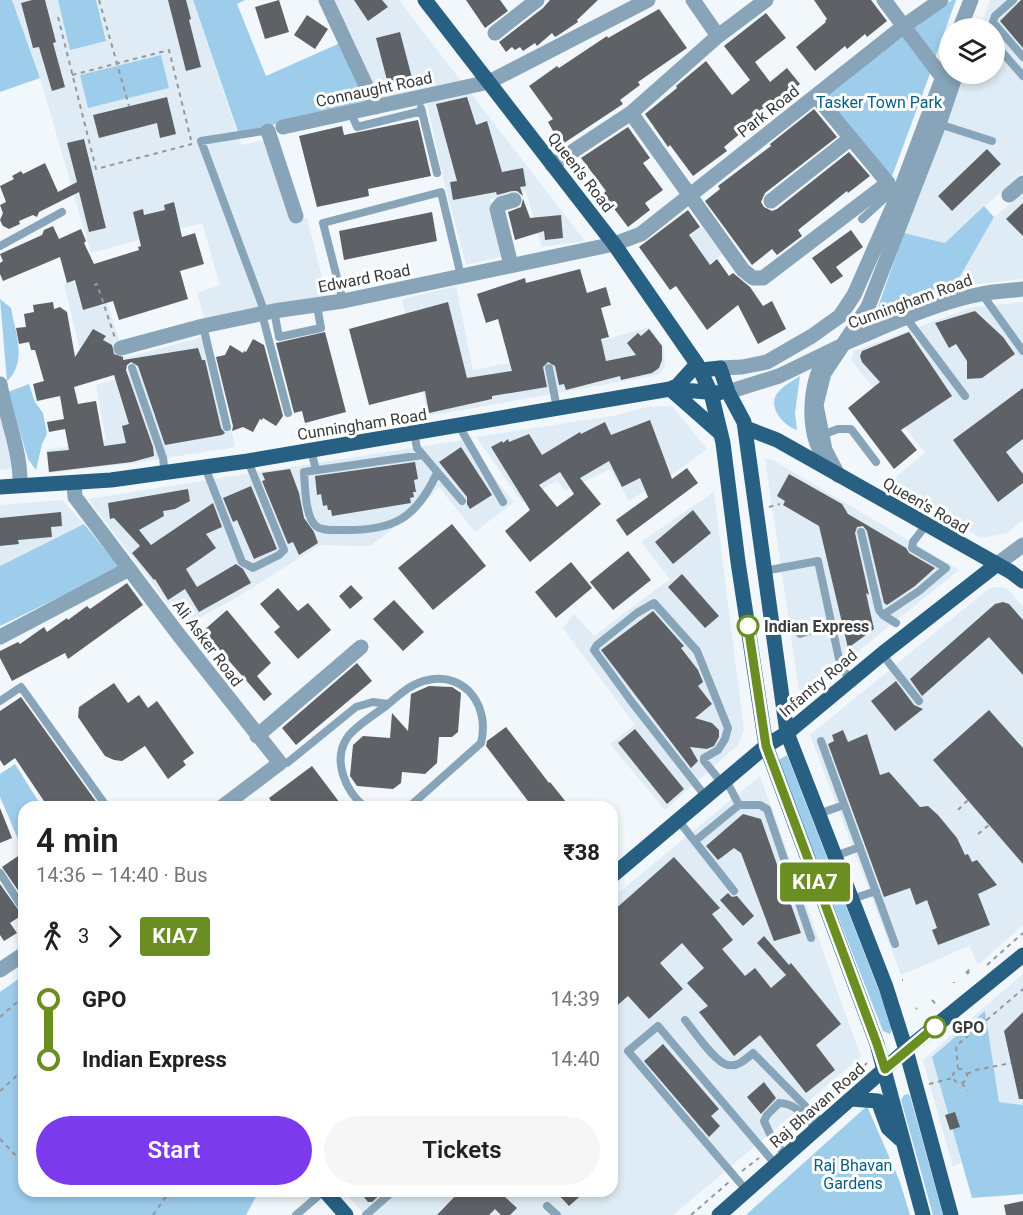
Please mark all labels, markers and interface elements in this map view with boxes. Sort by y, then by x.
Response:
map controls [939,18,1005,84]
button: layers [939,18,1005,84]
street label: Connaught Road [314,68,434,111]
street label: Park Road [734,81,803,141]
park label: Tasker Town Park [816,93,943,112]
street label: Queen's Road [544,129,618,216]
street label: Edward Road [316,260,412,297]
street label: Cunningham Road [845,270,975,333]
street label: Cunningham Road [296,405,428,444]
street label: Queen's Road [879,473,972,538]
street label: Ali Asker Road [169,596,246,690]
marker: Indian Express [737,615,759,637]
place label: Indian Express [764,617,869,636]
street label: Infantry Road [776,645,861,721]
text: 4 min [36,821,119,860]
text: ₹38 [563,840,600,865]
line badge: KIA7 [773,862,857,902]
text: 14:36 – 14:40 · Bus [36,863,208,887]
text: KIA7 [792,870,838,894]
icon: walk [36,920,69,953]
icon: forward [98,920,131,953]
text: 3 [78,924,89,948]
text: KIA7 [152,924,198,948]
text: GPO [82,987,126,1012]
text: 14:39 [550,987,600,1011]
marker: GPO [924,1016,946,1038]
place label: GPO [952,1018,984,1037]
text: Indian Express [82,1047,227,1072]
text: 14:40 [550,1047,600,1071]
street label: Raj Bhavan Road [766,1059,869,1152]
button: Start [36,1116,312,1185]
button: Tickets [324,1116,600,1185]
park label: Raj Bhavan Gardens [814,1156,892,1193]

